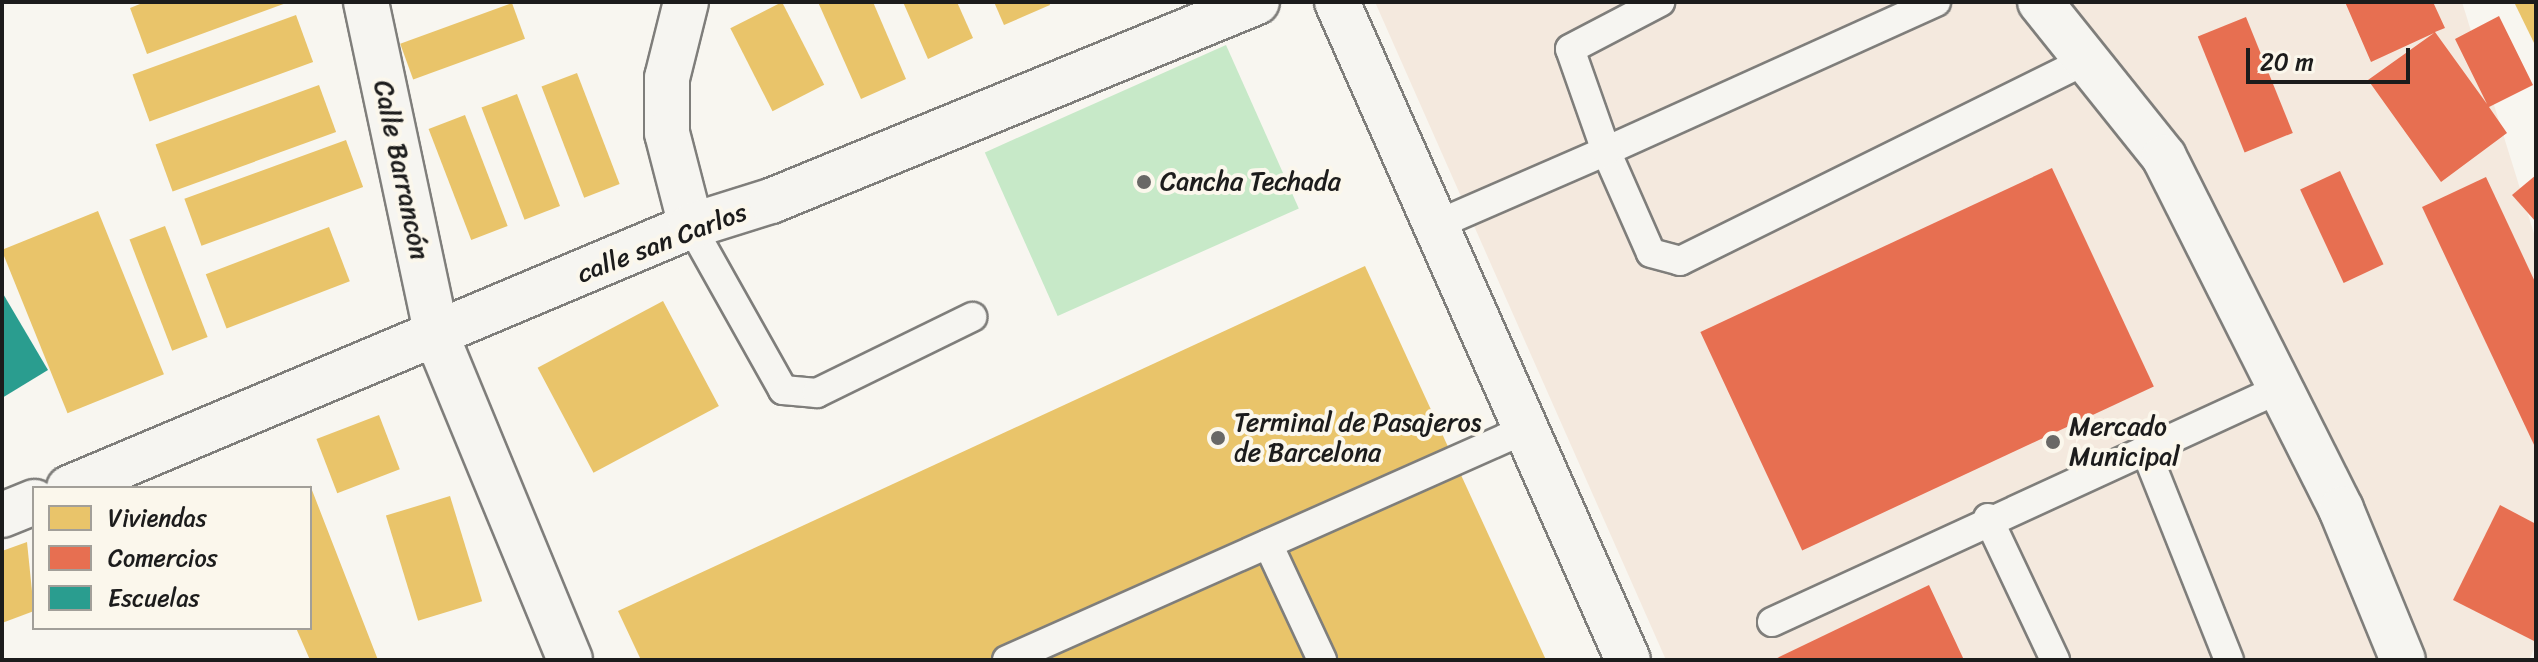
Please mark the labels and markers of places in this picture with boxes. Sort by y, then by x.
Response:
place label: Cancha Techada [1160,166,1342,198]
marker: Cancha Techada [1135,173,1153,191]
place label: Terminal de Pasajeros de Barcelona [1234,407,1483,468]
place label: Mercado Municipal [2069,411,2180,472]
marker: Terminal de Pasajeros de Barcelona [1209,429,1227,447]
marker: Mercado Municipal [2044,433,2062,451]

